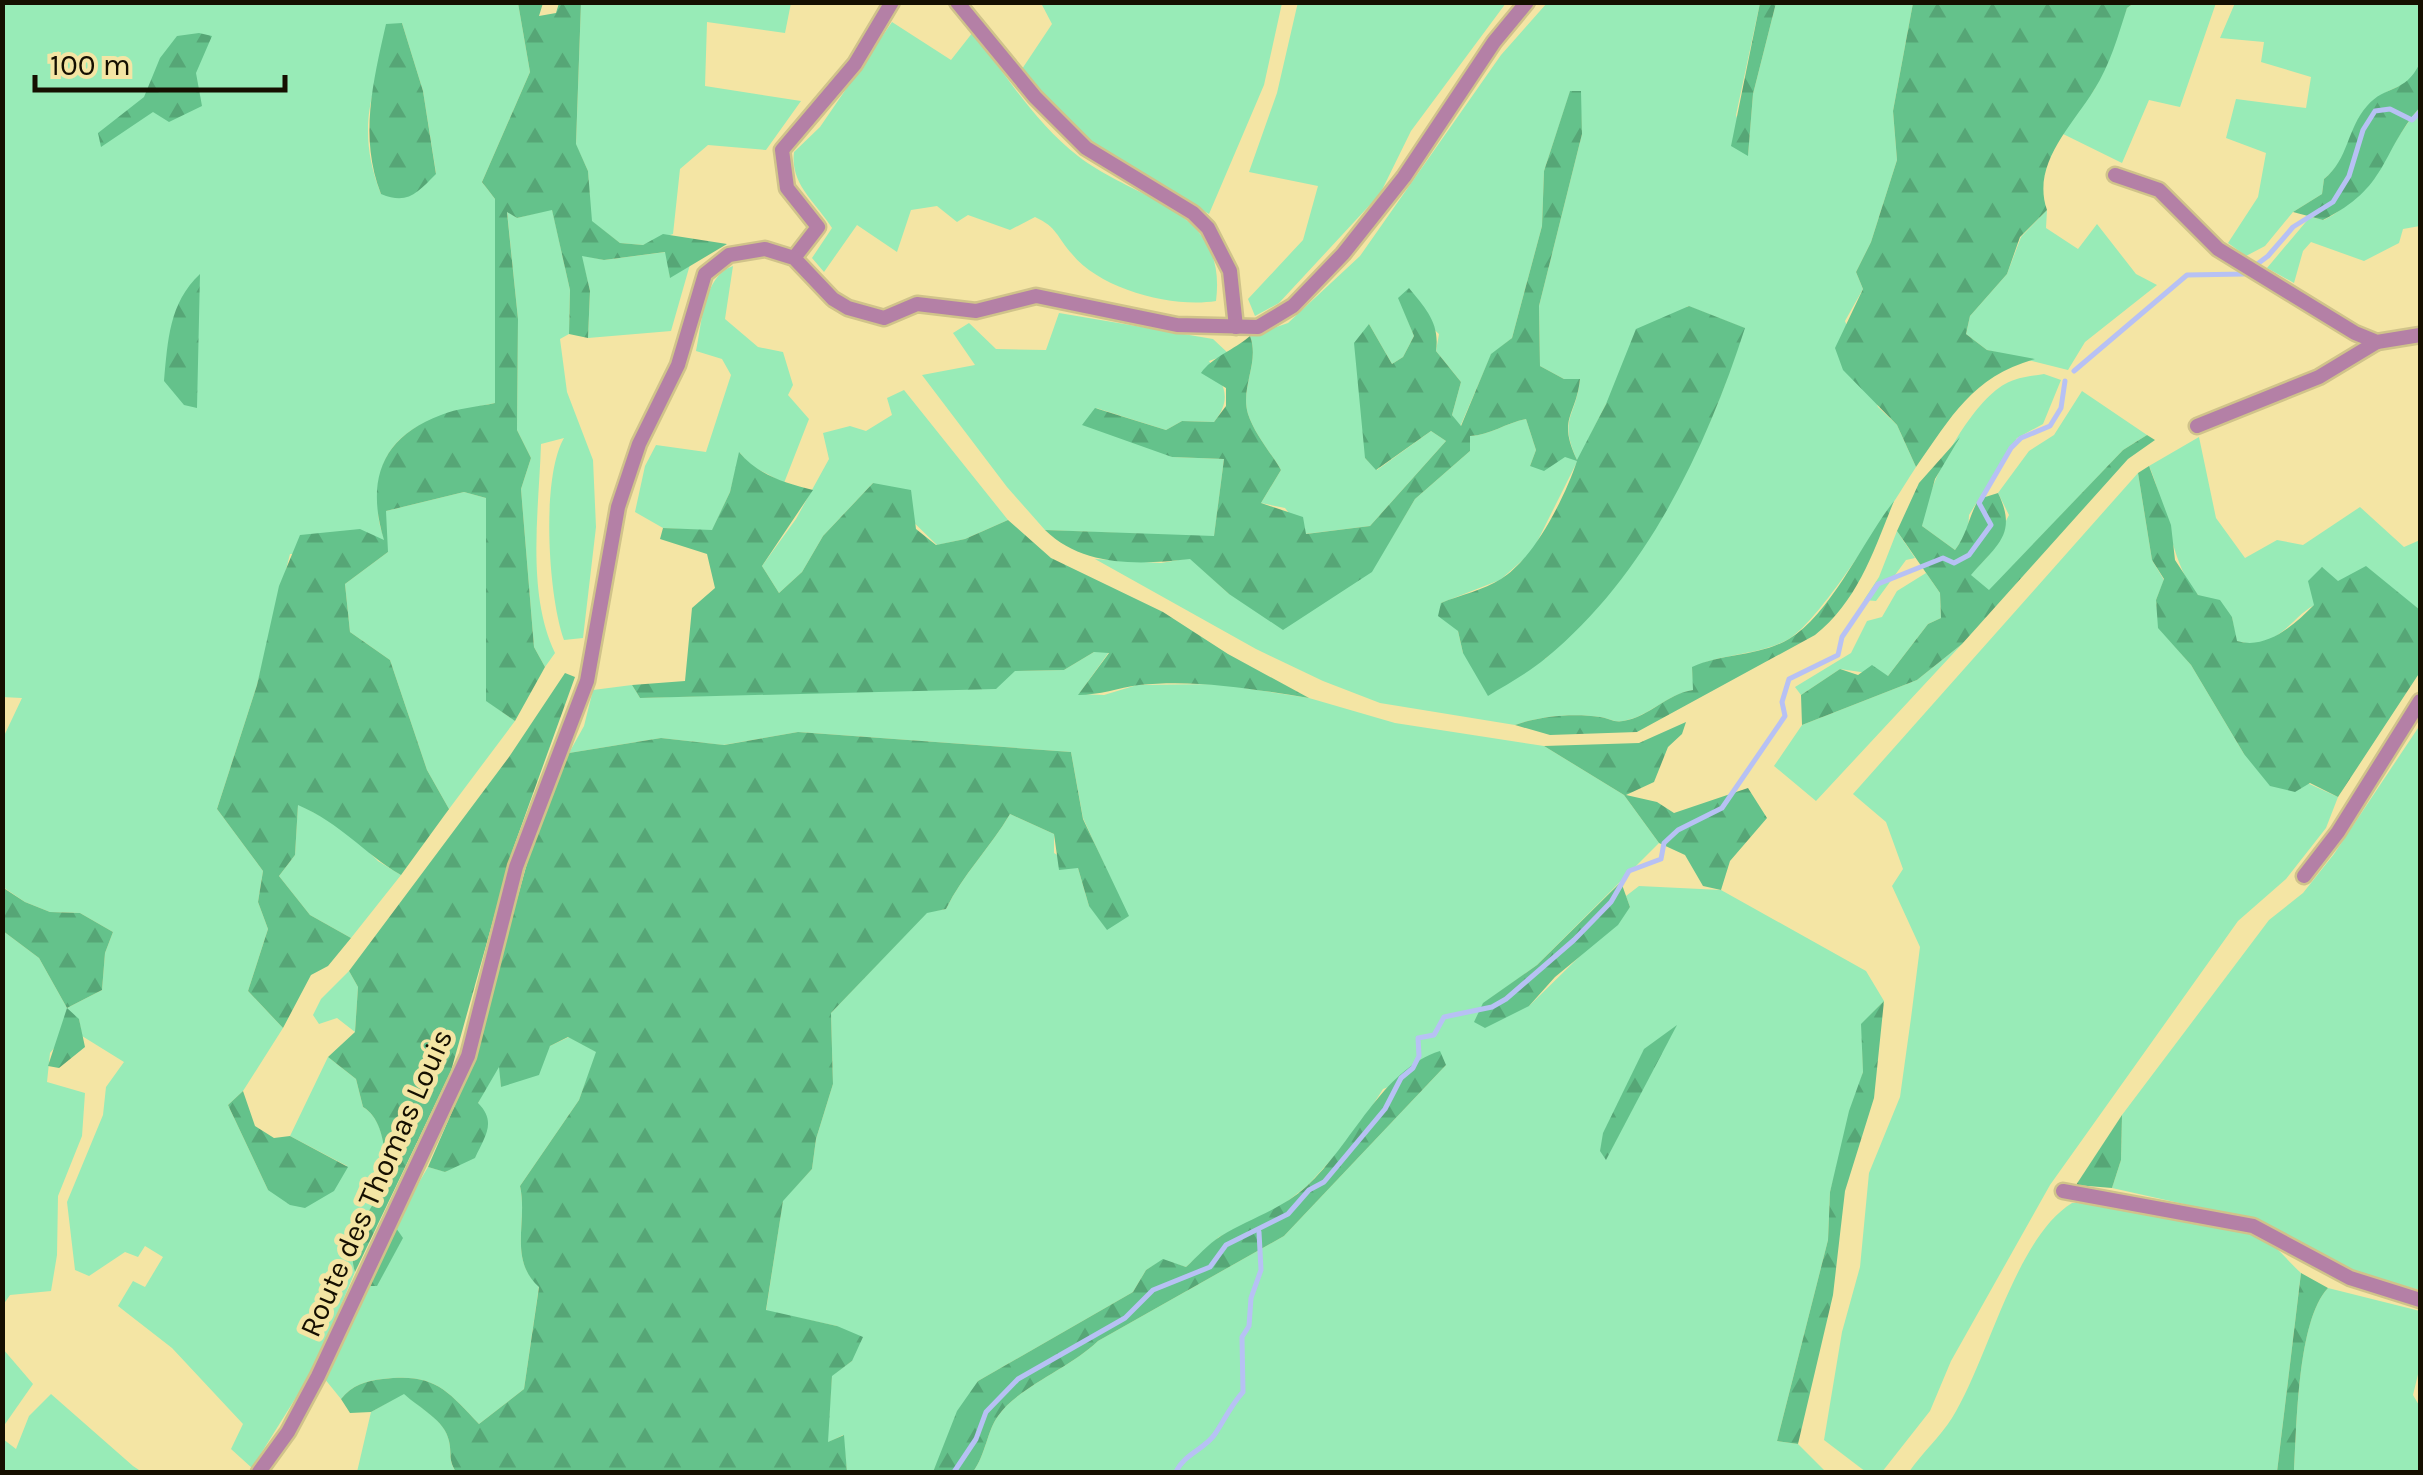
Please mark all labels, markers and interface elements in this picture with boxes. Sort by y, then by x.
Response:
scale bar [35,30,285,92]
text: 100 m [50,47,131,83]
street label: Route des Thomas Louis [292,1024,460,1342]

